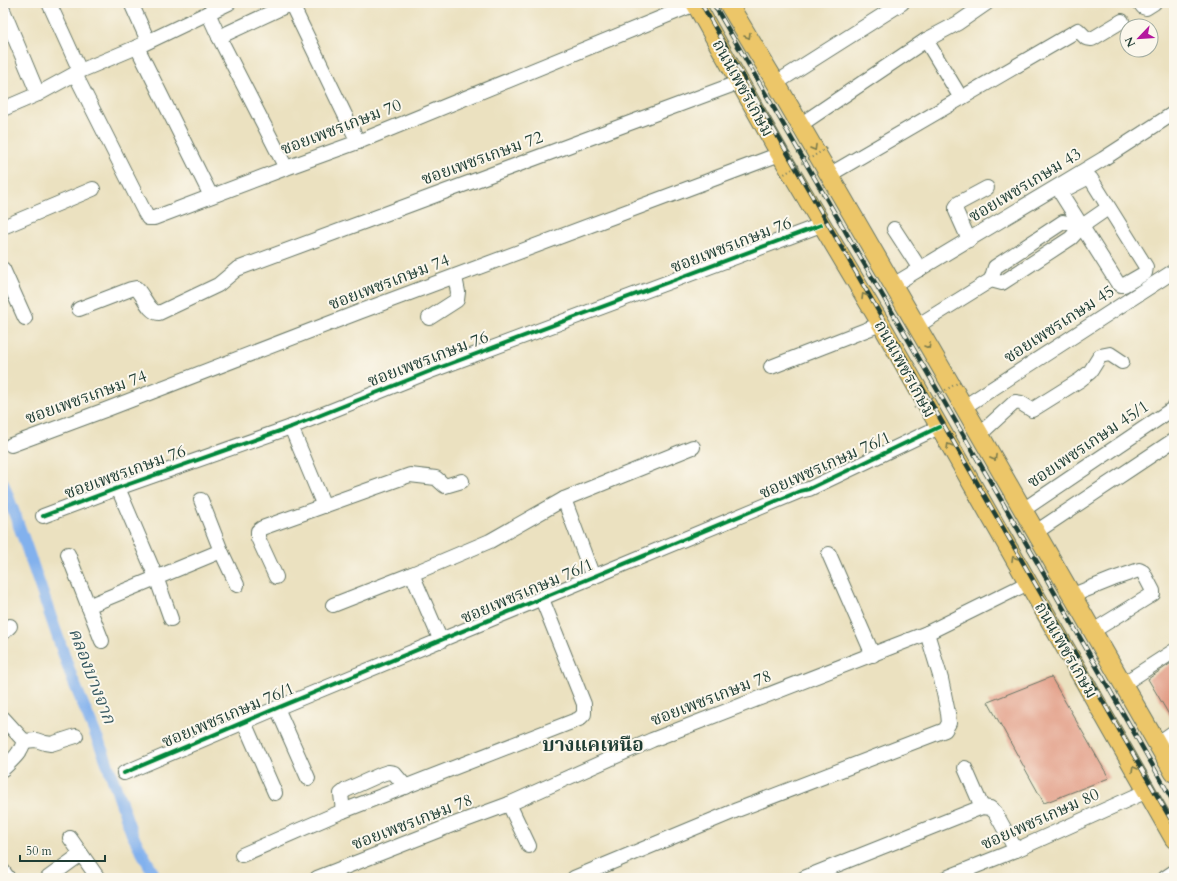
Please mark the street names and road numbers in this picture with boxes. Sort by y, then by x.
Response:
street label: ถนนเพชรเกษม [707,35,779,141]
street label: ซอยเพชรเกษม 70 [277,93,405,161]
street label: ซอยเพชรเกษม 72 [418,125,546,191]
street label: ซอยเพชรเกษม 43 [964,142,1086,228]
street label: ซอยเพชรเกษม 76 [667,211,795,279]
street label: ซอยเพชรเกษม 74 [325,248,453,316]
street label: ซอยเพชรเกษม 45 [999,280,1119,368]
street label: ถนนเพชรเกษม [869,316,941,422]
street label: ซอยเพชรเกษม 76 [364,325,492,393]
street label: ซอยเพชรเกษม 74 [22,364,150,430]
street label: ซอยเพชรเกษม 45/1 [1023,395,1153,493]
street label: ซอยเพชรเกษม 76/1 [755,426,895,504]
street label: ซอยเพชรเกษม 76 [61,439,189,505]
street label: ซอยเพชรเกษม 76/1 [457,553,597,629]
street label: ถนนเพชรเกษม [1029,597,1103,703]
street label: ซอยเพชรเกษม 78 [647,664,775,732]
street label: ซอยเพชรเกษม 76/1 [158,677,298,753]
street label: ซอยเพชรเกษม 80 [977,782,1103,855]
street label: ซอยเพชรเกษม 78 [348,788,476,856]

